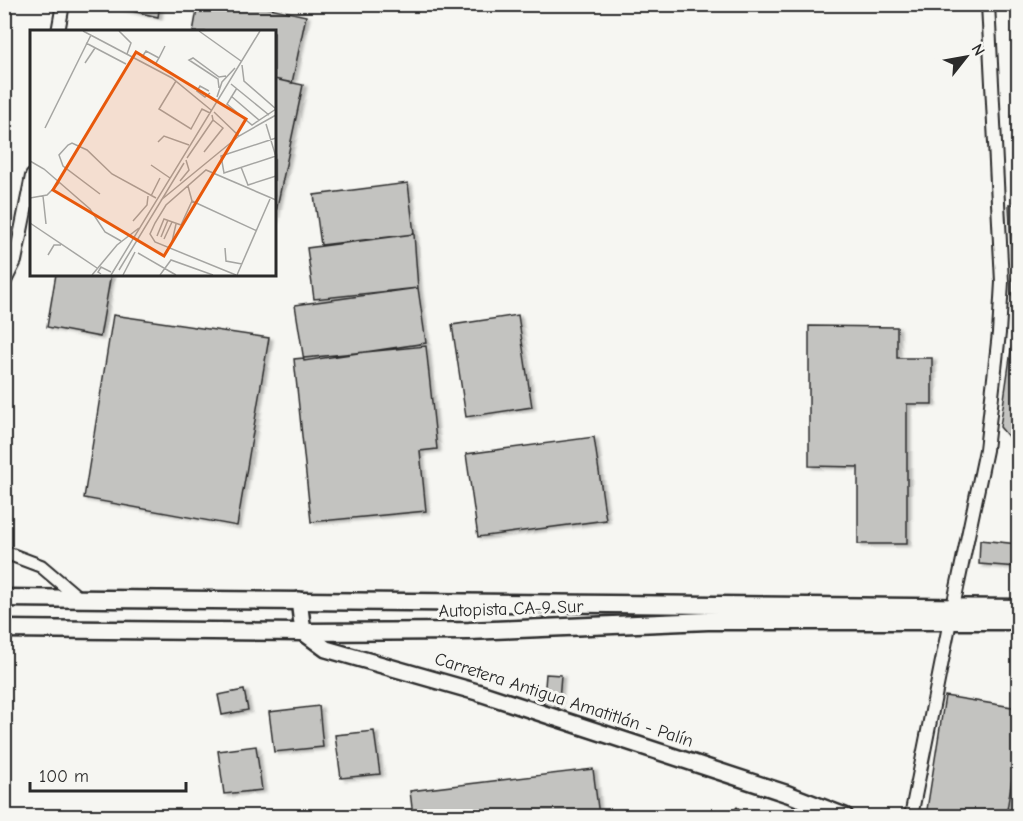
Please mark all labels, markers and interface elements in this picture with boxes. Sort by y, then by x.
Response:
north arrow [936,27,996,87]
inset map [30,30,276,276]
text: N [968,41,988,59]
street label: Autopista CA-9 Sur [438,596,585,622]
street label: Carretera Antigua Amatitlán - Palín [432,648,696,752]
scale bar [30,755,186,793]
text: 100 m [39,766,89,787]

